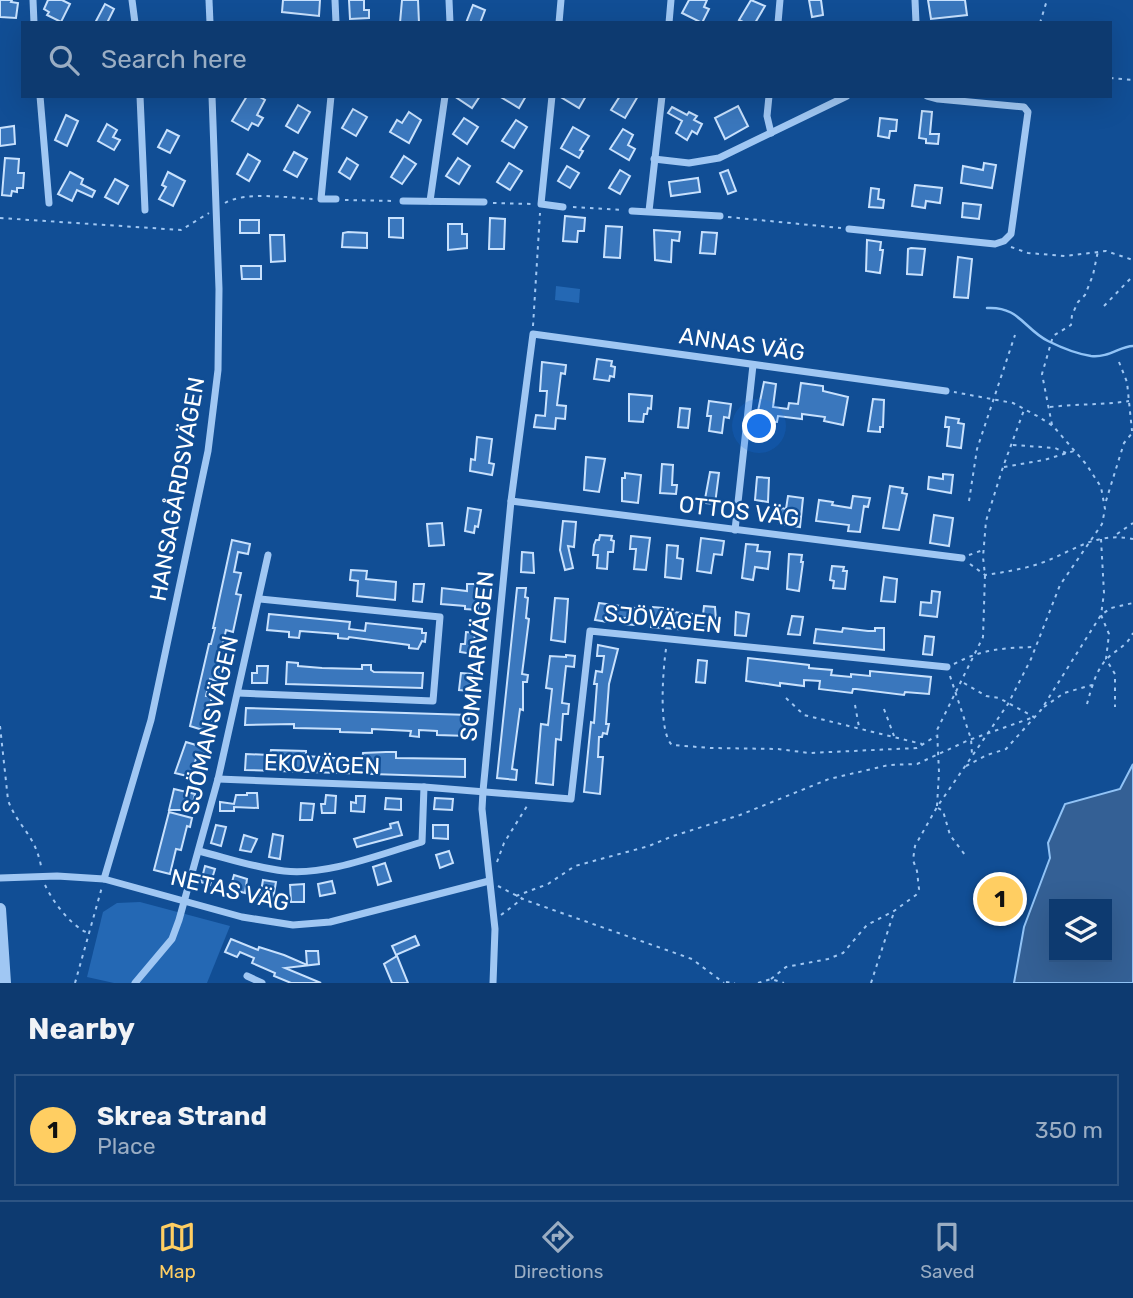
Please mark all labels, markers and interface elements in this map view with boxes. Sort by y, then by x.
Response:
search box [21,21,1112,98]
icon: search [45,41,83,79]
text: Search here [101,44,247,75]
street label: ANNAS VÄG [677,321,807,367]
street label: HANSAGÅRDSVÄGEN [143,375,211,603]
your location [742,409,776,443]
street label: OTTOS VÄG [677,490,801,532]
street label: SOMMARVÄGEN [454,569,500,743]
street label: SJÖVÄGEN [603,599,723,639]
street label: SJÖMANSVÄGEN [176,633,244,817]
street label: EKOVÄGEN [263,748,381,780]
street label: NETAS VÄG [168,863,292,917]
pin: 1 [977,873,1023,925]
map controls [1049,899,1112,962]
button: layers [1049,899,1112,962]
text: Nearby [28,1011,135,1047]
text: Skrea Strand [97,1101,267,1132]
text: 1 [47,1116,59,1144]
text: 350 m [1035,1116,1103,1144]
text: Place [97,1132,156,1160]
tab: Map [158,1218,196,1283]
tab: Directions [513,1218,603,1283]
tab: Saved [920,1218,975,1283]

